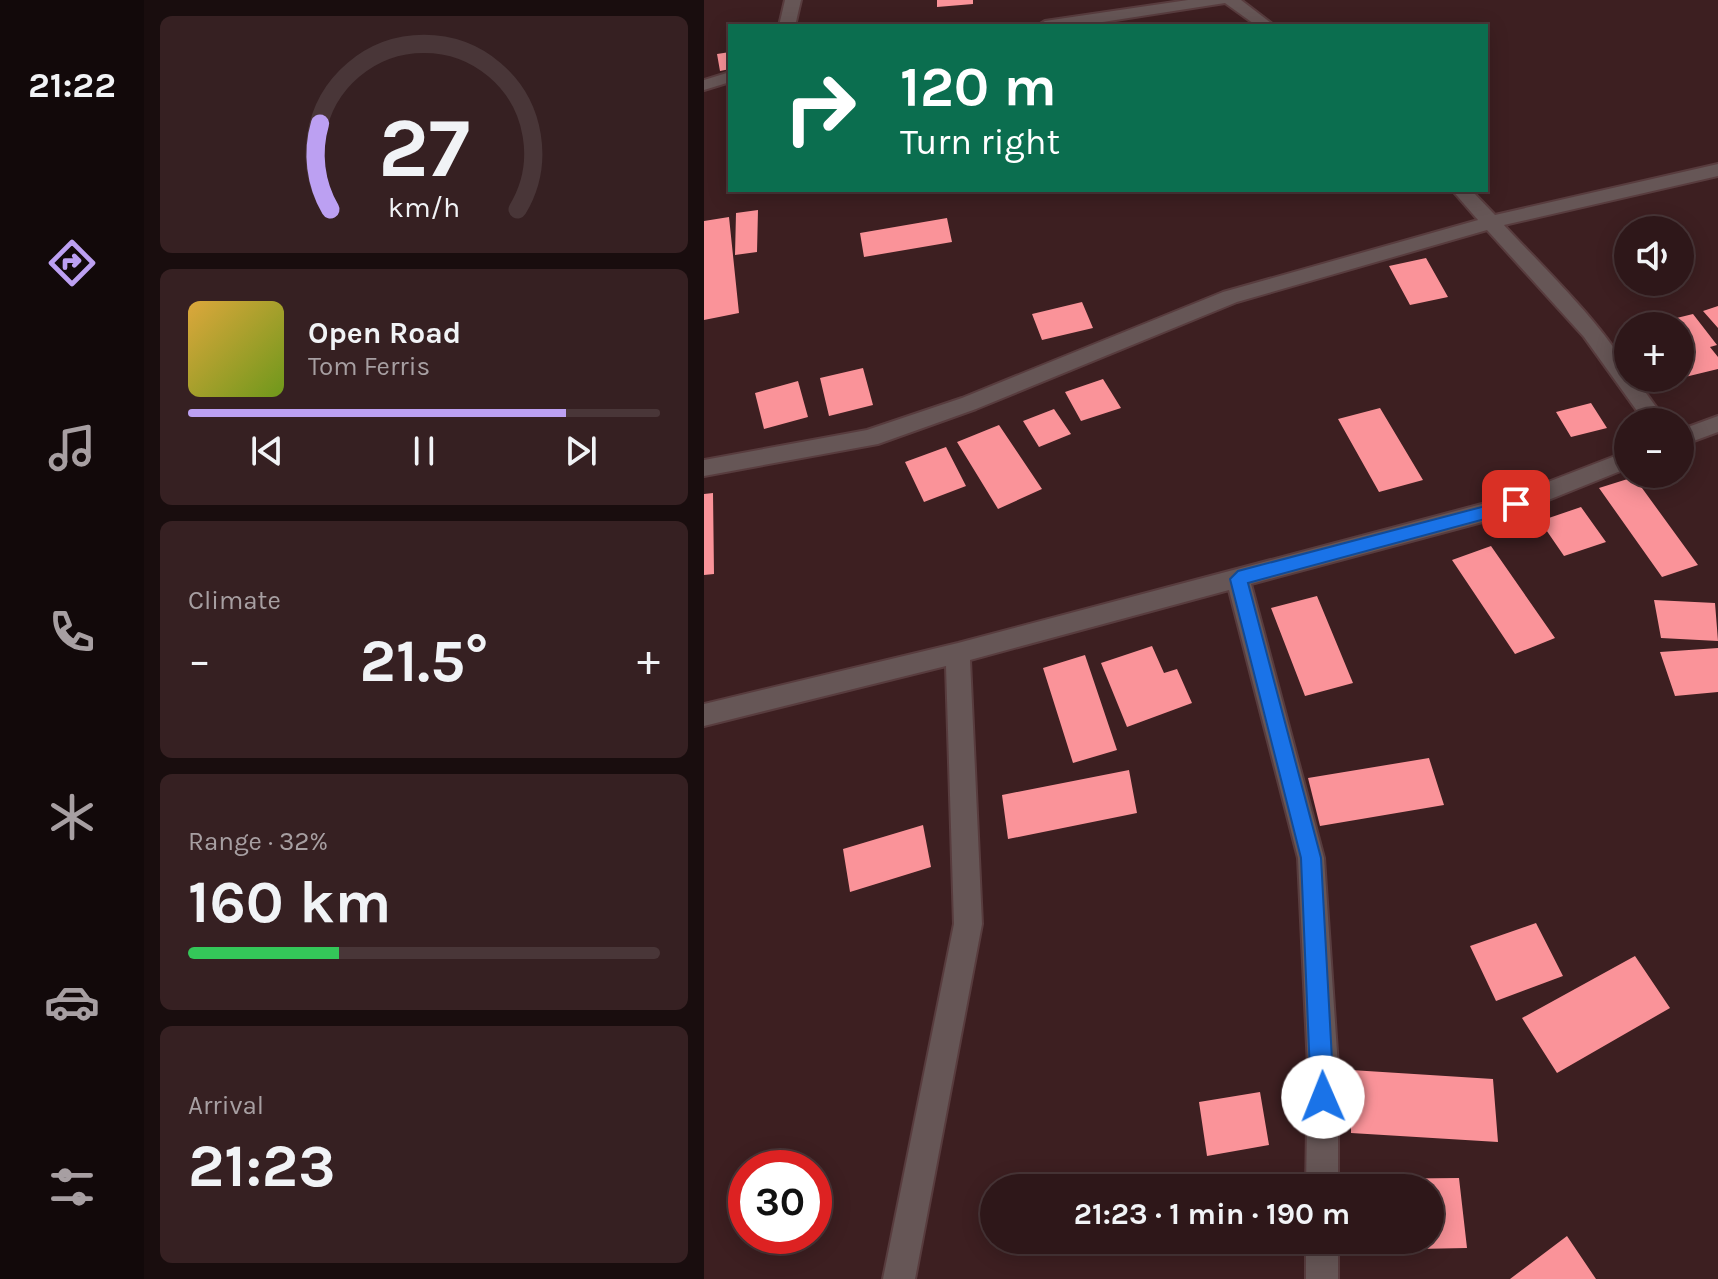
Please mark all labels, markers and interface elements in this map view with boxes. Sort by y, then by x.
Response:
text: 120 m [900,54,1057,119]
icon: right [768,56,872,160]
text: 21:22 [28,64,116,106]
text: 27 [378,100,470,197]
text: Turn right [900,121,1060,163]
text: km/h [388,191,460,224]
map controls [1614,216,1694,488]
button: sound [1614,216,1694,296]
icon: directions [44,235,100,291]
button: + [1614,312,1694,392]
text: Open Road [308,315,461,351]
text: Tom Ferris [308,351,430,382]
button: − [1614,408,1694,488]
icon: music [44,420,100,476]
icon: previous [245,429,289,473]
icon: pause [402,429,446,473]
icon: next [559,429,603,473]
pin [1482,470,1550,538]
icon: arrive [1494,482,1538,526]
text: Climate [188,585,281,616]
icon: phone [44,604,100,660]
text: 21.5° [360,626,488,696]
text: − [188,635,211,686]
text: + [637,635,660,686]
icon: climate [44,789,100,845]
text: Range · 32% [188,826,328,857]
text: 160 km [188,867,391,937]
icon: car [44,974,100,1030]
position arrow [1281,1055,1365,1139]
text: Arrival [188,1090,264,1121]
text: 21:23 [188,1131,335,1201]
speed limit sign: 30 [728,1150,832,1254]
icon: filters [44,1159,100,1215]
text: 21:23 · 1 min · 190 m [1074,1196,1350,1232]

